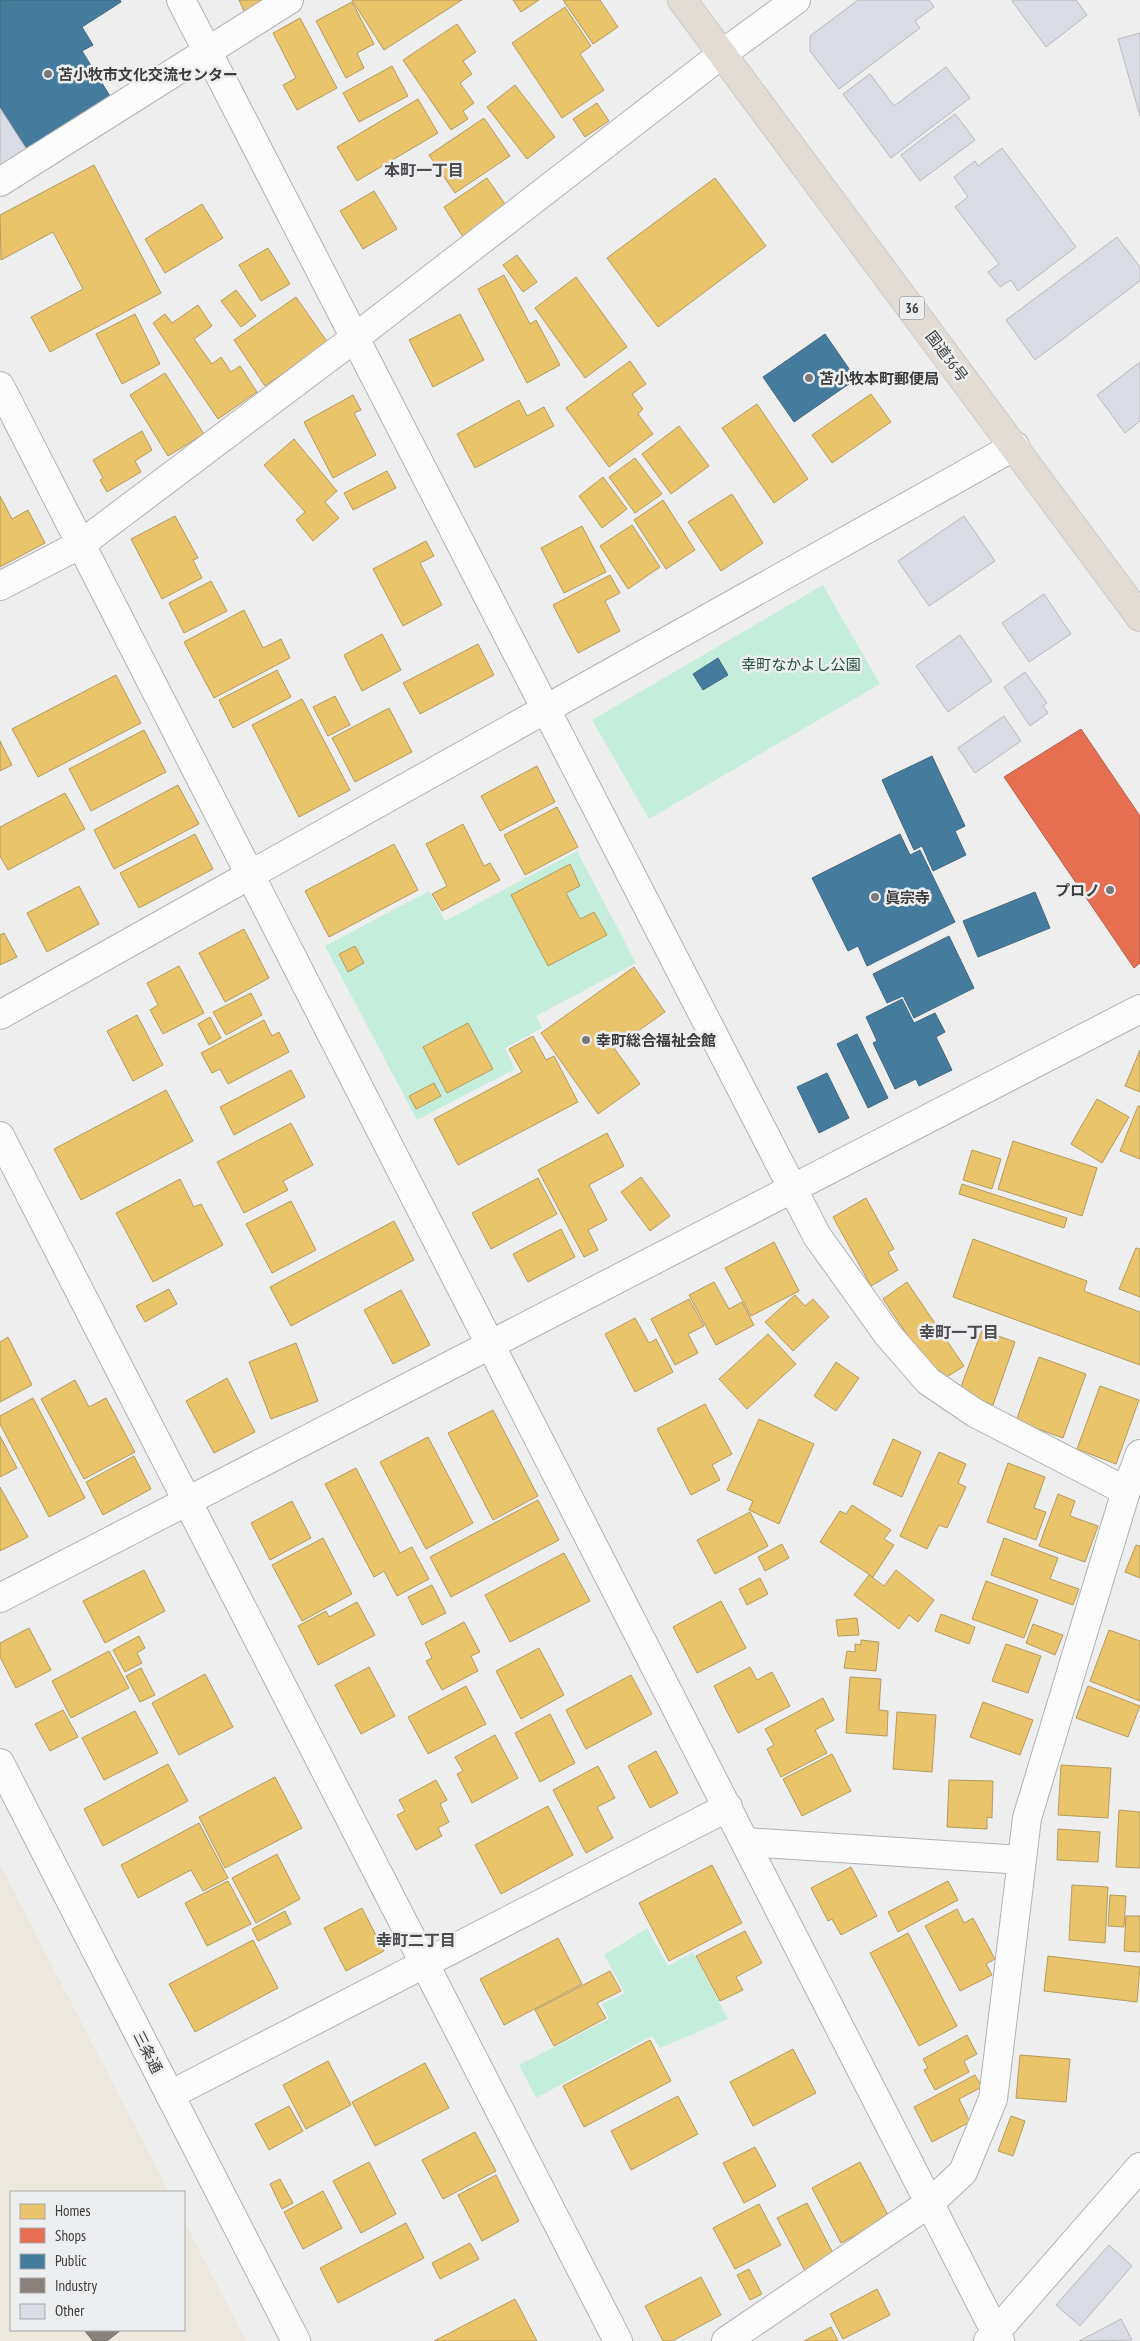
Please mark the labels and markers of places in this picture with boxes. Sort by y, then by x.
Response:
place label: 苫小牧市文化交流センター [58,65,238,84]
marker: 苫小牧市文化交流センター [42,68,54,80]
place label: 苫小牧本町郵便局 [819,369,939,388]
marker: 苫小牧本町郵便局 [803,372,815,384]
place label: プロノ [1055,881,1100,900]
marker: プロノ [1104,884,1116,896]
place label: 眞宗寺 [885,888,930,907]
marker: 眞宗寺 [869,891,881,903]
place label: 幸町総合福祉会館 [596,1031,716,1050]
marker: 幸町総合福祉会館 [580,1034,592,1046]

